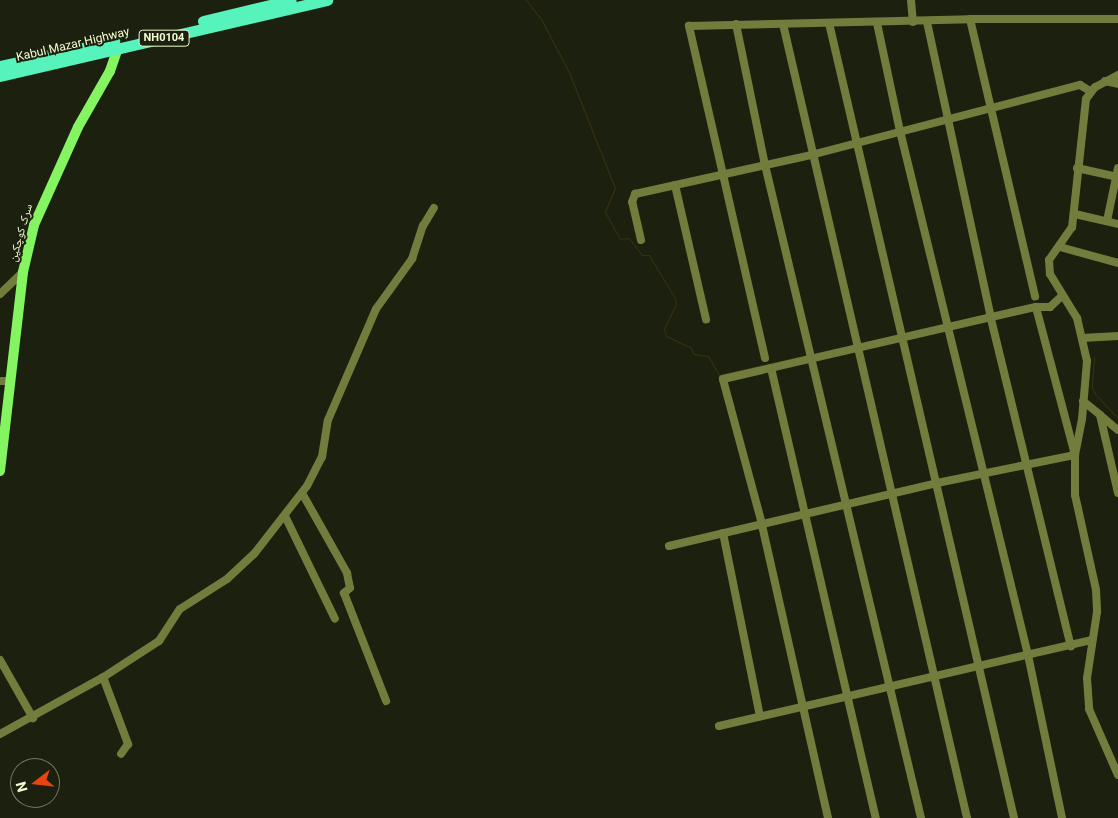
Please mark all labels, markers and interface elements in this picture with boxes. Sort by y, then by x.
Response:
street label: Kabul Mazar Highway [15,25,131,65]
road number: NH0104 [138,29,190,46]
street label: سرک کوچکین [6,202,36,264]
north arrow [10,758,60,808]
text: N [12,780,31,794]

